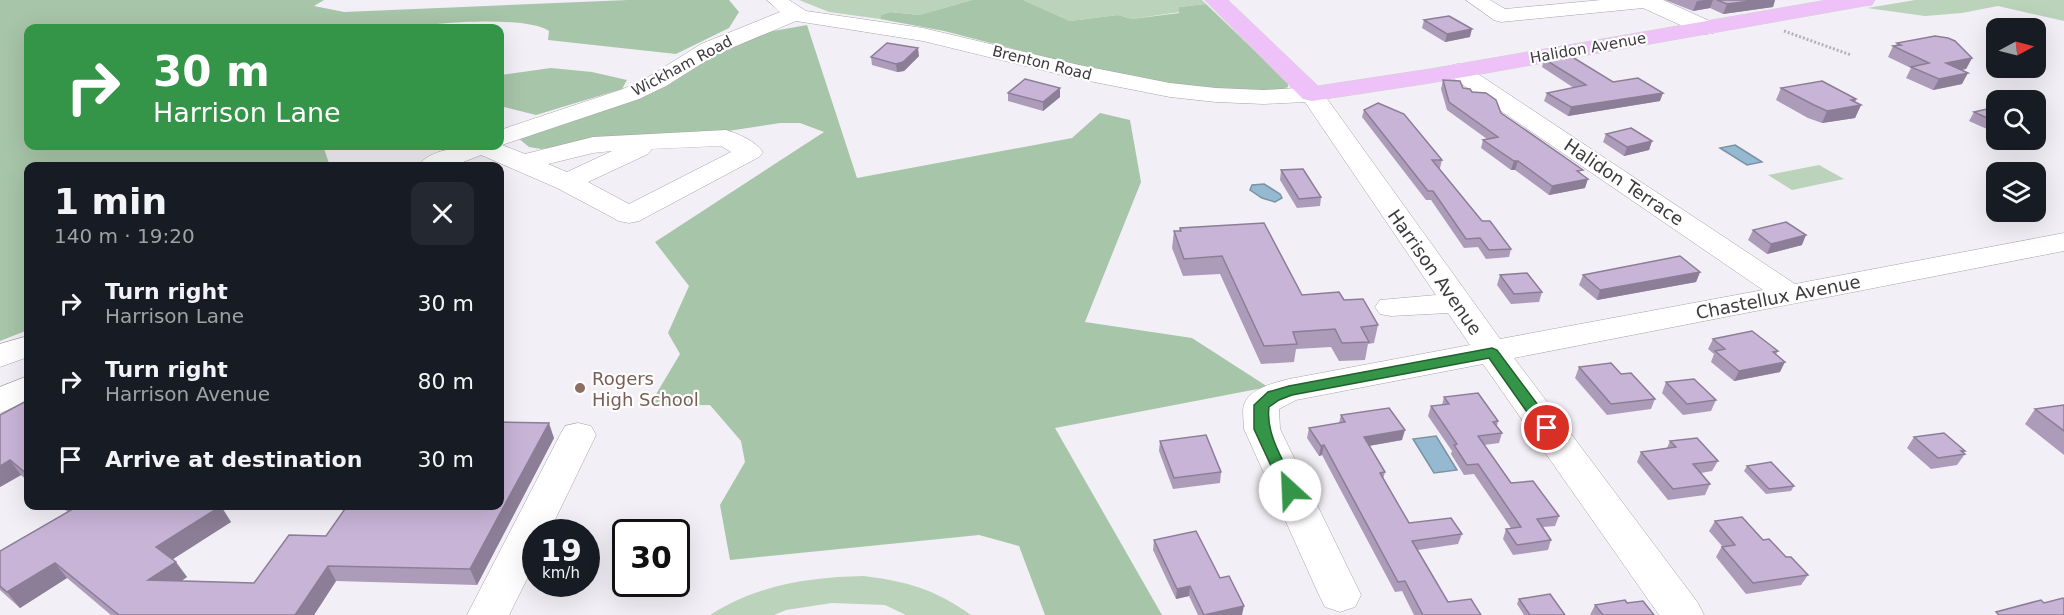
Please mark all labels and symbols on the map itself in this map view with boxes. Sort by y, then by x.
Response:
north arrow [1986,18,2046,78]
street label: Halidon Avenue [1529,29,1647,67]
street label: Wickham Road [629,32,735,100]
street label: Brenton Road [990,42,1094,84]
street label: Halidon Terrace [1560,134,1688,230]
street label: Harrison Avenue [1384,205,1486,339]
street label: Chastellux Avenue [1694,271,1862,323]
place label: Rogers High School [592,368,699,410]
marker: Rogers High School [573,381,587,395]
pin [1521,402,1572,453]
position arrow [1258,458,1322,522]
speed limit sign: 30 [612,519,690,597]

